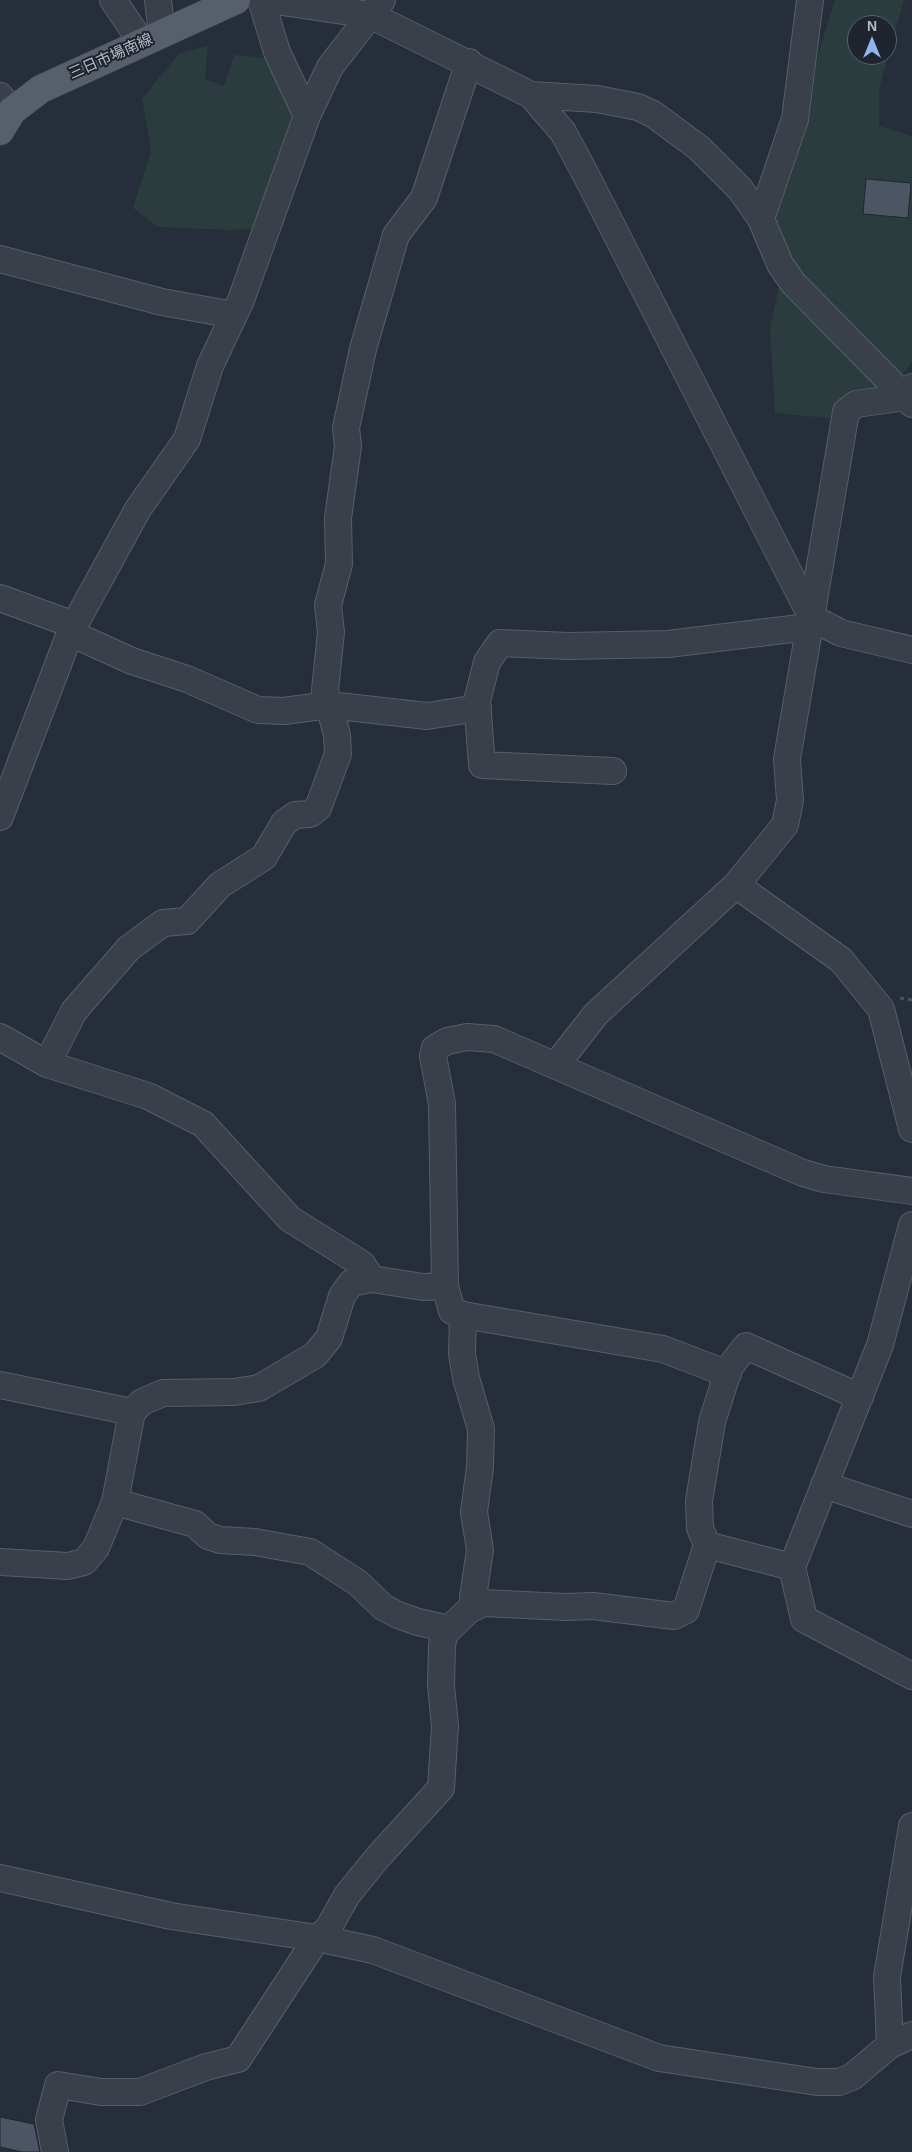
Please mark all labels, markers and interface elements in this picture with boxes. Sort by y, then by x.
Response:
north arrow [847,15,897,65]
text: N [867,18,877,34]
street label: 三日市場南線 [66,30,156,84]

